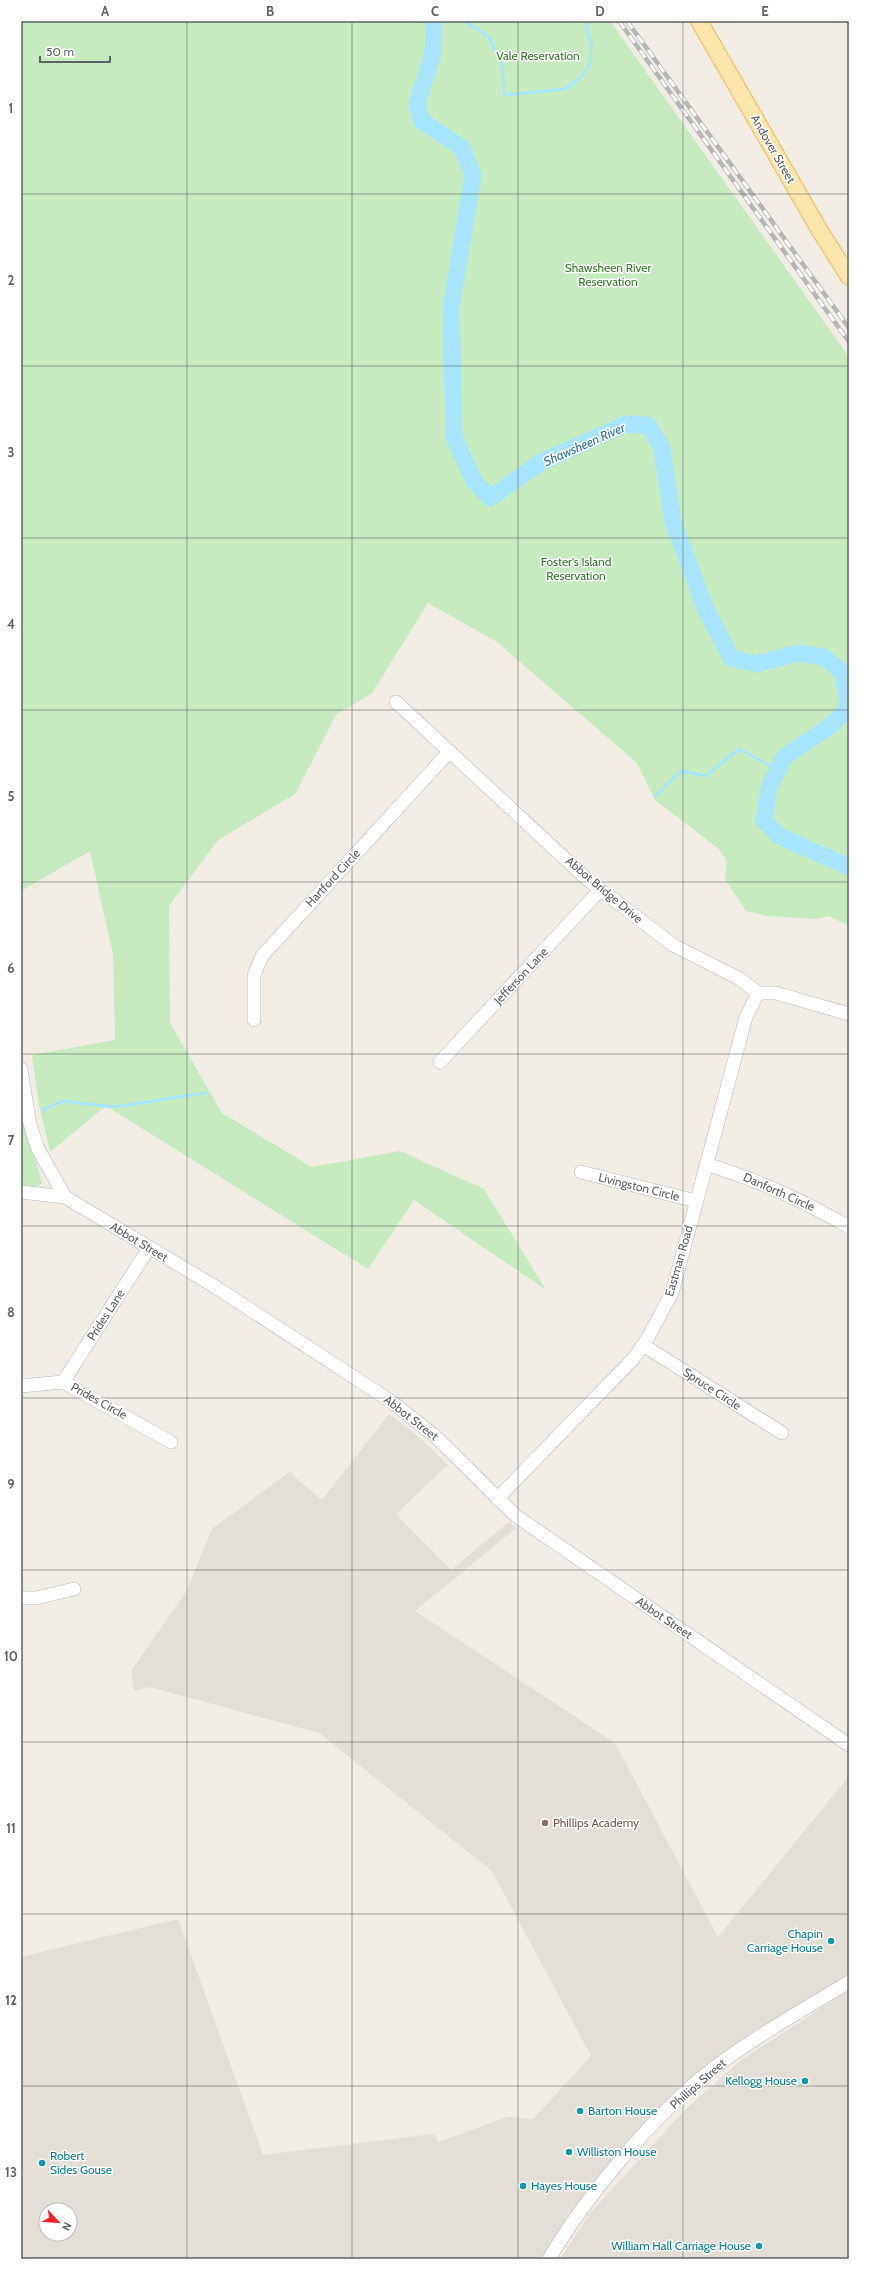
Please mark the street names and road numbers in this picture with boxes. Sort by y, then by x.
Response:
street label: Andover Street [748,112,799,186]
street label: Hartford Circle [302,846,363,910]
street label: Abbot Bridge Drive [563,853,646,926]
street label: Jefferson Lane [490,944,551,1008]
street label: Livingston Circle [597,1169,681,1204]
street label: Danforth Circle [741,1169,817,1214]
street label: Abbot Street [108,1218,171,1265]
street label: Eastman Road [661,1224,696,1298]
street label: Prides Lane [83,1286,128,1343]
street label: Spruce Circle [680,1364,744,1413]
street label: Prides Circle [69,1379,130,1422]
street label: Abbot Street [381,1392,441,1443]
street label: Abbot Street [633,1593,695,1642]
street label: Phillips Street [667,2055,729,2112]

